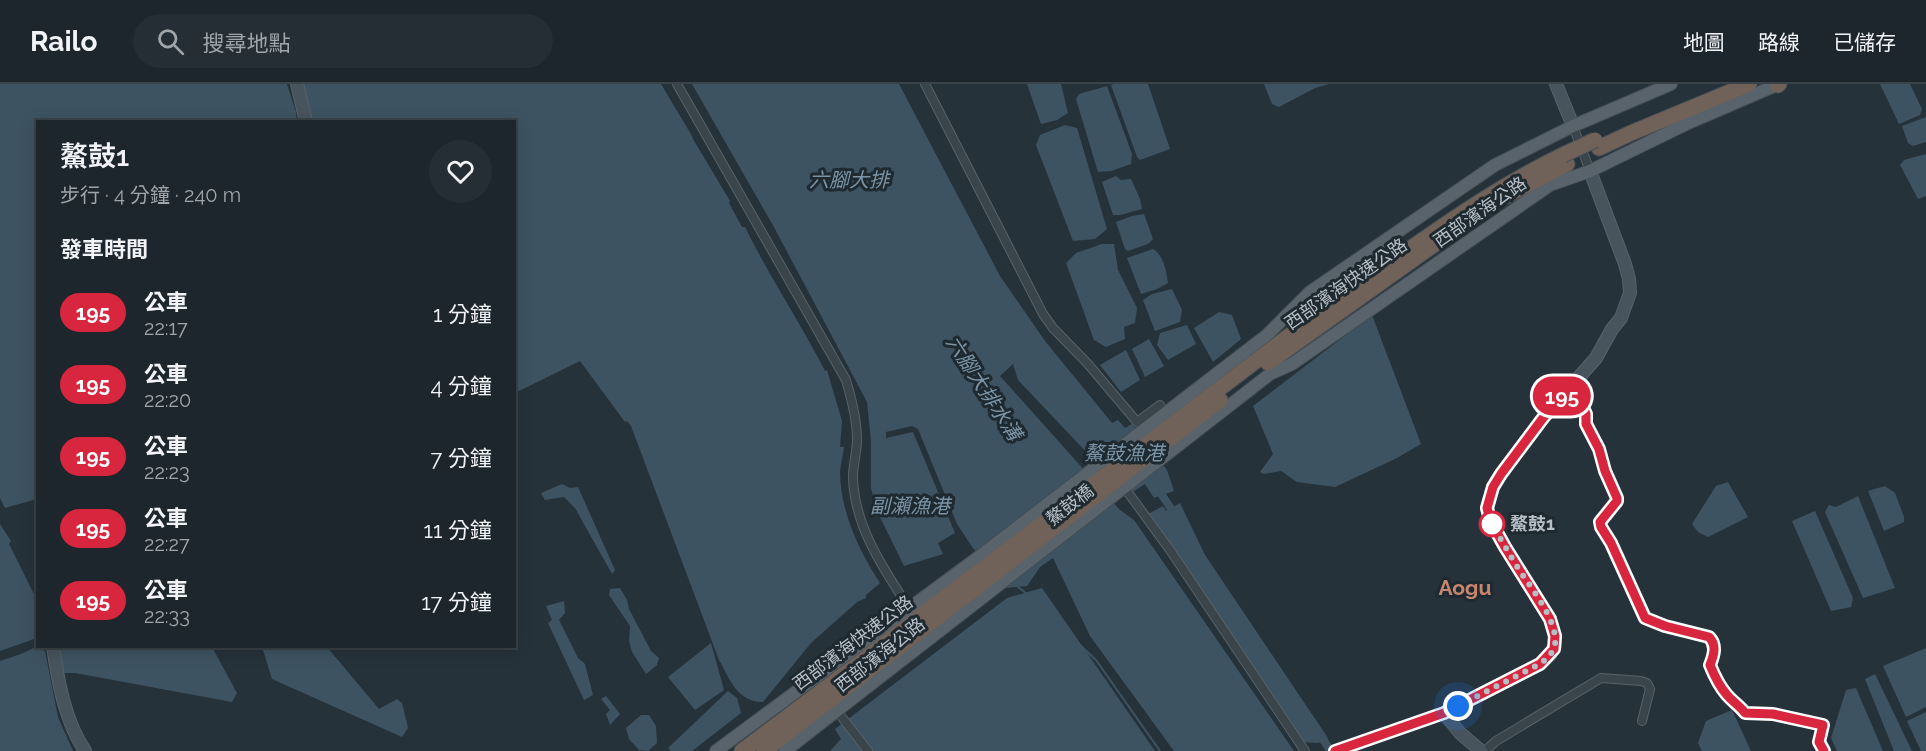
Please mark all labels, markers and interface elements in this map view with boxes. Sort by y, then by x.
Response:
search box [133,14,553,68]
text: Railo [30,25,97,58]
icon: search [154,25,187,58]
text: 搜尋地點 [202,30,290,56]
text: 地圖 [1683,30,1725,55]
text: 路線 [1758,30,1800,55]
text: 已儲存 [1833,30,1896,55]
text: 鰲鼓1 [60,140,129,173]
button: heart [429,140,492,203]
water label: 六腳大排 [809,168,892,192]
street label: 西部濱海公路 [1429,172,1530,251]
text: 步行 · 4 分鐘 · 240 m [60,183,241,207]
street label: 西部濱海快速公路 [1281,234,1411,333]
text: 發車時間 [60,236,148,262]
text: 公車 [144,289,188,315]
text: 195 [76,300,110,325]
text: 1 分鐘 [433,301,492,327]
text: 22:17 [144,316,188,340]
water label: 六腳大排水溝 [941,331,1028,447]
text: 公車 [144,361,188,387]
text: 195 [76,372,110,397]
text: 4 分鐘 [430,373,492,399]
line badge: 195 [1528,376,1596,416]
text: 195 [1545,384,1579,409]
text: 22:20 [144,388,191,412]
text: 公車 [144,433,188,459]
water label: 鰲鼓漁港 [1084,441,1167,465]
text: 195 [76,444,110,469]
text: 7 分鐘 [431,445,492,471]
text: 22:23 [144,460,190,484]
street label: 鰲鼓橋 [1042,480,1097,530]
water label: 副瀨漁港 [870,494,953,518]
text: 公車 [144,505,188,531]
marker: 鰲鼓1 [1479,511,1505,537]
place label: 鰲鼓1 [1510,513,1555,534]
text: 195 [76,516,110,541]
text: 11 分鐘 [424,517,492,543]
text: 22:27 [144,532,190,556]
district label: Aogu [1439,575,1491,600]
text: 公車 [144,577,188,603]
text: 195 [76,588,110,613]
text: 17 分鐘 [421,589,492,615]
street label: 西部濱海快速公路 [789,591,917,694]
text: 22:33 [144,604,190,628]
street label: 西部濱海公路 [831,613,929,696]
your location [1443,691,1473,721]

